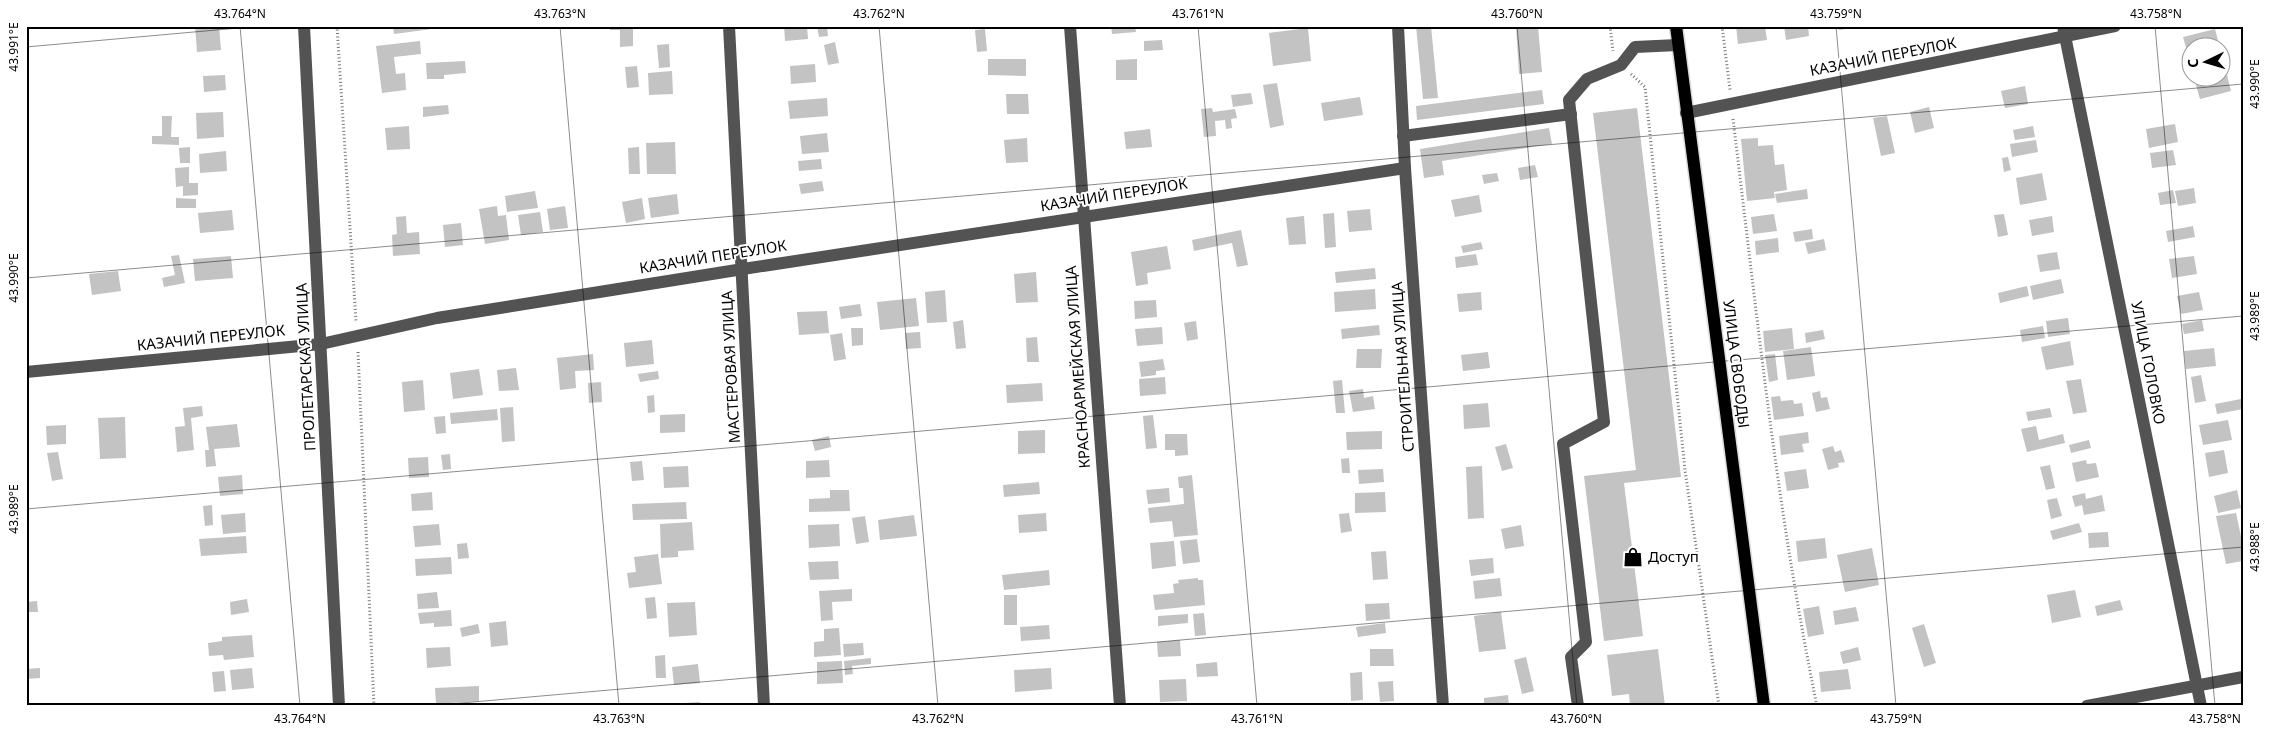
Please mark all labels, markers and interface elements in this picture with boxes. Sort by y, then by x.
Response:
text: 43.764°N [214,5,266,22]
text: 43.763°N [534,5,586,22]
text: 43.762°N [853,5,905,22]
text: 43.761°N [1172,5,1224,22]
text: 43.760°N [1491,5,1543,22]
text: 43.759°N [1810,5,1862,22]
text: 43.758°N [2130,5,2182,22]
text: 43.991°E [5,22,22,72]
street label: КАЗАЧИЙ ПЕРЕУЛОК [1808,32,1958,80]
north arrow [2182,38,2232,88]
text: С [2183,58,2202,69]
text: 43.990°E [2246,59,2263,109]
street label: КАЗАЧИЙ ПЕРЕУЛОК [1039,172,1190,216]
street label: КАЗАЧИЙ ПЕРЕУЛОК [638,234,789,278]
text: 43.990°E [5,253,22,303]
street label: КРАСНОАРМЕЙСКАЯ УЛИЦА [1060,265,1094,469]
street label: СТРОИТЕЛЬНАЯ УЛИЦА [1386,281,1418,453]
street label: ПРОЛЕТАРСКАЯ УЛИЦА [291,282,319,452]
street label: МАСТЕРОВАЯ УЛИЦА [716,290,744,444]
text: 43.989°E [2246,291,2263,341]
street label: УЛИЦА СВОБОДЫ [1719,299,1755,429]
street label: УЛИЦА ГОЛОВКО [2127,300,2171,426]
street label: КАЗАЧИЙ ПЕРЕУЛОК [136,319,287,355]
text: 43.989°E [5,484,22,534]
text: 43.988°E [2246,522,2263,572]
shop icon: Доступ [1622,546,1644,568]
place label: Доступ [1648,546,1699,566]
text: 43.764°N [274,710,326,727]
text: 43.763°N [593,710,645,727]
text: 43.762°N [912,710,964,727]
text: 43.761°N [1231,710,1283,727]
text: 43.760°N [1550,710,1602,727]
text: 43.759°N [1870,710,1922,727]
text: 43.758°N [2189,710,2241,727]

